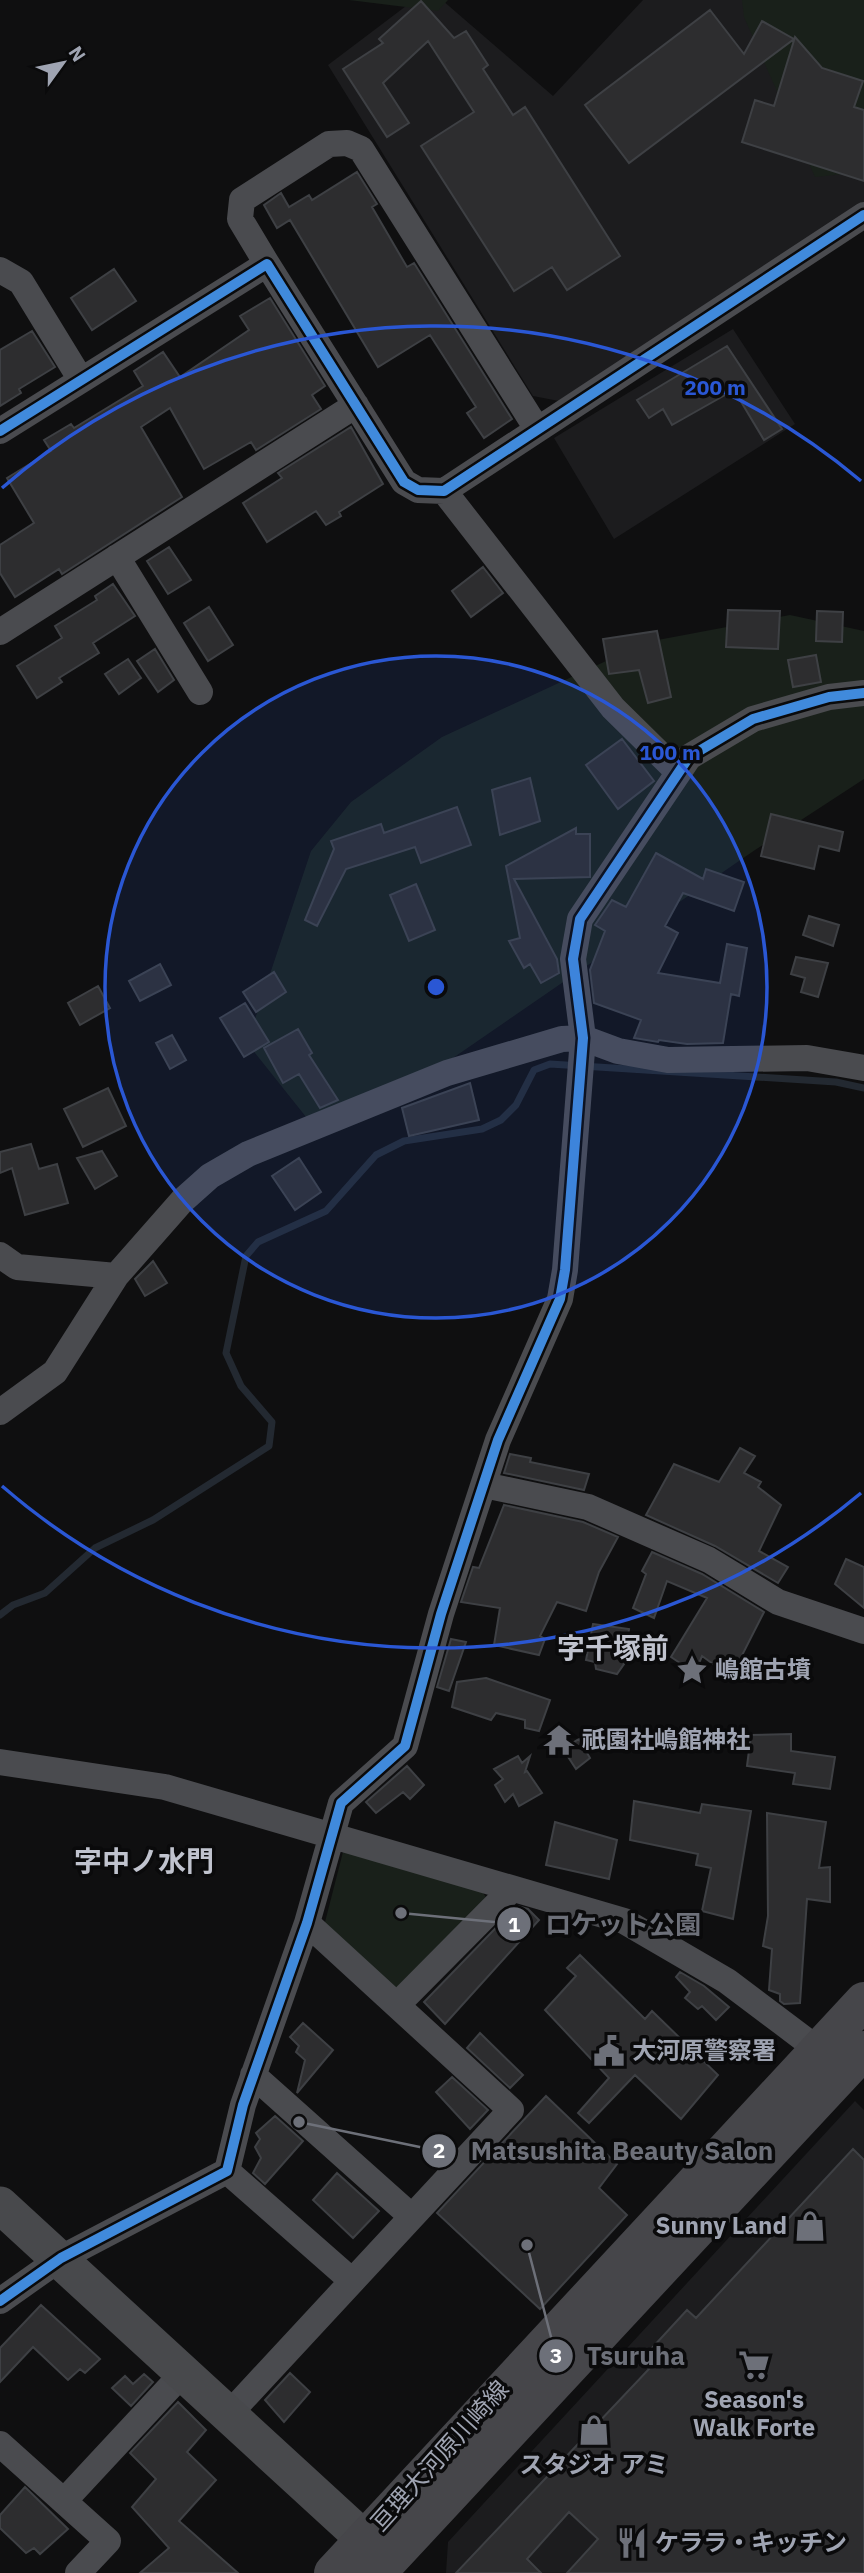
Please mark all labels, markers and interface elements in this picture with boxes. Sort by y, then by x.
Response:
north arrow [28,28,98,98]
text: N [63,41,91,66]
text: 200 m [684,373,746,401]
text: 100 m [639,738,701,766]
centre of rings [424,975,448,999]
district label: 字千塚前 [557,1629,669,1666]
place icon: 嶋館古墳 [675,1653,709,1687]
place label: 嶋館古墳 [715,1653,811,1685]
temple icon: 祇園社嶋館神社 [542,1723,576,1757]
place label: 祇園社嶋館神社 [582,1723,750,1755]
district label: 字中ノ水門 [74,1842,214,1879]
callout: ロケット公園 [496,1901,715,1948]
text: ロケット公園 [545,1907,701,1941]
text: 1 [508,1910,521,1938]
public building icon: 大河原警察署 [592,2034,626,2068]
place label: 大河原警察署 [632,2034,776,2066]
callout: Matsushita Beauty Salon [422,2127,787,2174]
text: Matsushita Beauty Salon [471,2133,773,2167]
text: 2 [433,2136,445,2164]
place label: Sunny Land [655,2209,787,2241]
shop icon: Sunny Land [793,2209,827,2243]
callout: Tsuruha [538,2333,699,2380]
text: Tsuruha [587,2338,685,2372]
text: 3 [550,2341,562,2369]
supermarket icon: Season's Walk Forte [737,2348,771,2382]
street label: 亘理大河原川崎線 [363,2373,515,2537]
place label: Season's Walk Forte [693,2383,815,2443]
shop icon: スタジオ アミ [577,2413,611,2447]
place label: スタジオ アミ [519,2448,669,2480]
restaurant icon: ケララ・キッチン [615,2526,649,2560]
place label: ケララ・キッチン [655,2526,847,2558]

